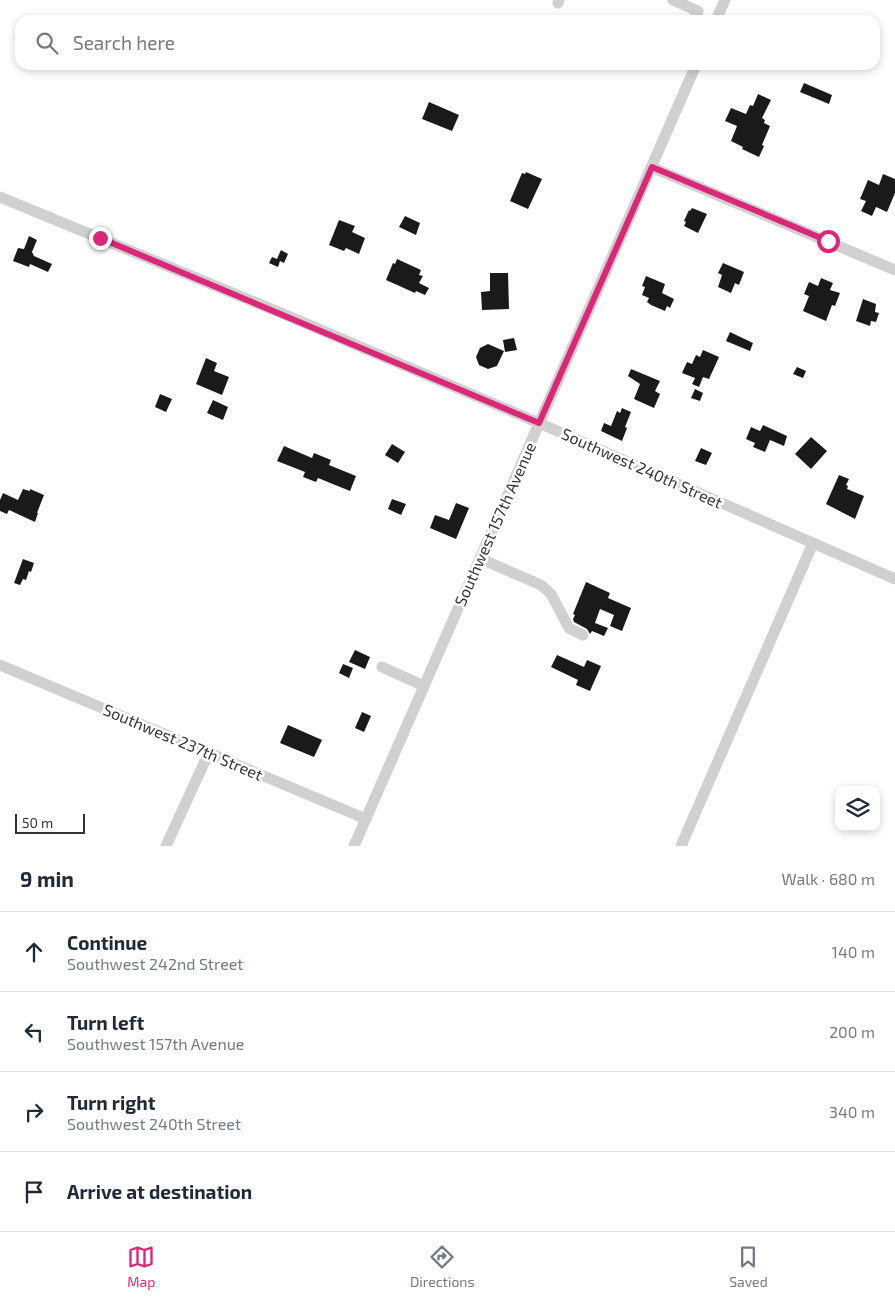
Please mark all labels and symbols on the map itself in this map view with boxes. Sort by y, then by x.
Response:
route end [89,227,112,250]
route start [817,230,840,253]
street label: Southwest 240th Street [559,423,726,512]
street label: Southwest 157th Avenue [450,439,539,609]
street label: Southwest 237th Street [100,699,266,784]
scale bar [15,811,85,834]

